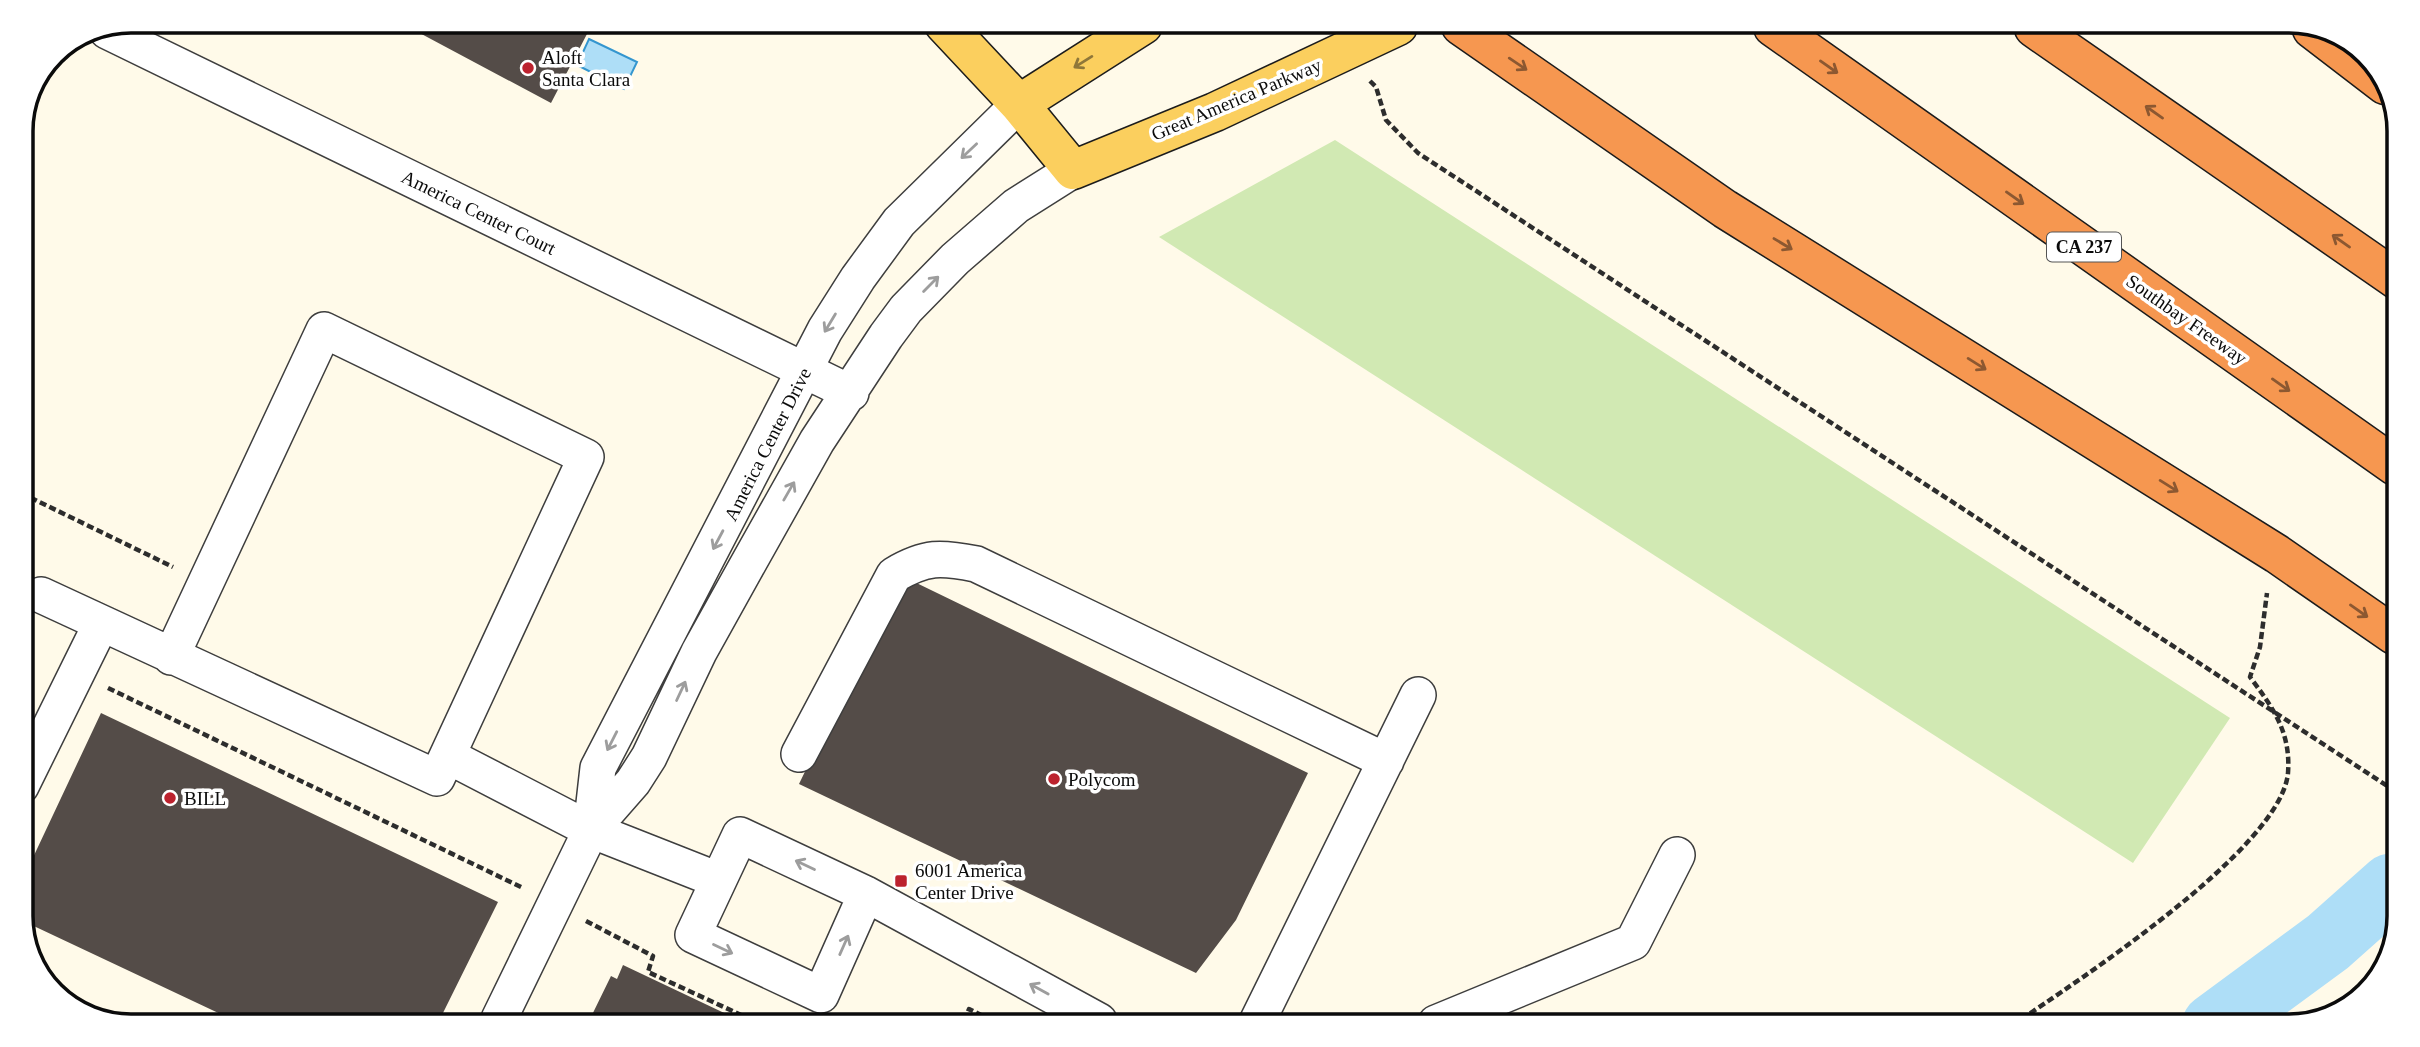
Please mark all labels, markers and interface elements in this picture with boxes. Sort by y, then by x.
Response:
place label: Aloft Santa Clara [542,47,631,90]
street label: Great America Parkway [1148,54,1325,145]
one-way arrow [1074,55,1094,69]
one-way arrow [1508,57,1528,71]
marker: Aloft Santa Clara [520,60,536,76]
one-way arrow [1819,60,1838,74]
one-way arrow [2145,105,2164,119]
one-way arrow [961,143,978,160]
street label: America Center Court [398,166,560,259]
one-way arrow [2005,191,2024,205]
road number: CA 237 [2047,232,2121,262]
one-way arrow [2332,234,2351,248]
one-way arrow [1773,238,1793,252]
street label: Southbay Freeway [2123,270,2251,369]
one-way arrow [922,276,939,293]
one-way arrow [823,312,837,332]
one-way arrow [1966,357,1986,371]
street label: America Center Drive [720,364,815,524]
one-way arrow [2271,378,2290,392]
one-way arrow [2158,479,2178,493]
one-way arrow [783,481,796,502]
one-way arrow [711,529,725,549]
one-way arrow [2349,604,2368,618]
one-way arrow [675,681,688,702]
one-way arrow [604,730,618,751]
place label: Polycom [1068,769,1136,790]
marker: Polycom [1046,771,1062,787]
place label: BILL [184,788,226,809]
marker: BILL [162,790,178,806]
one-way arrow [794,858,816,871]
place label: 6001 America Center Drive [915,860,1023,903]
marker: 6001 America Center Drive [893,873,909,889]
one-way arrow [838,935,851,956]
one-way arrow [712,943,733,956]
one-way arrow [1029,981,1049,995]

